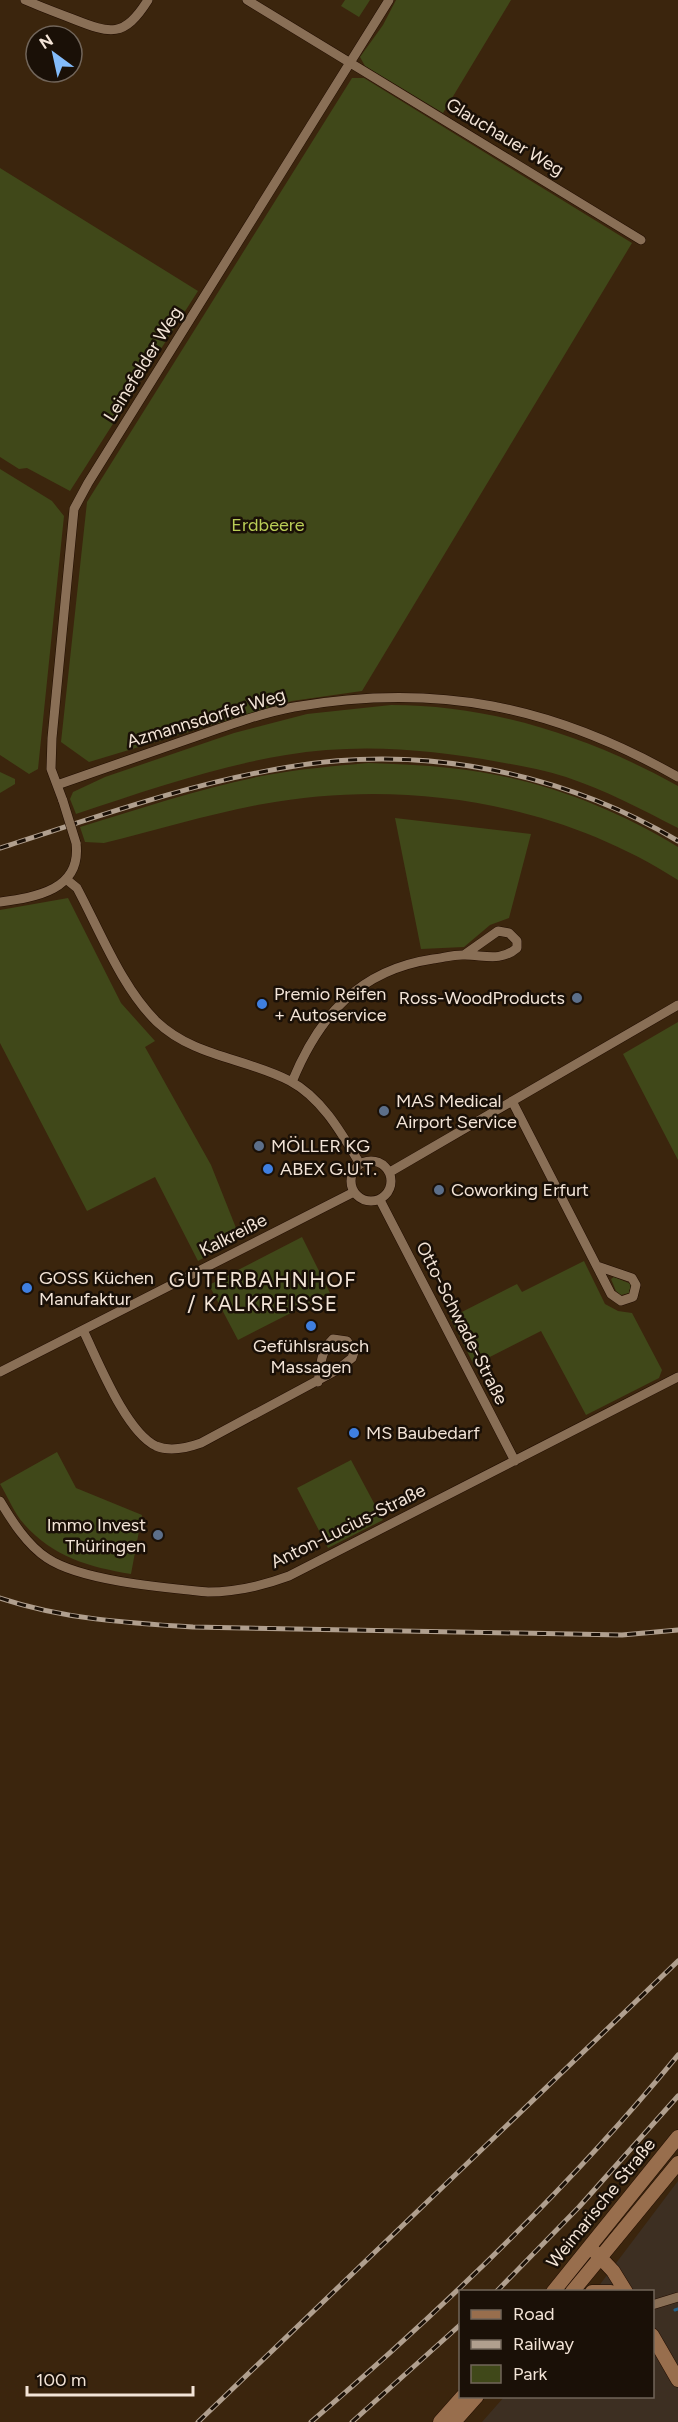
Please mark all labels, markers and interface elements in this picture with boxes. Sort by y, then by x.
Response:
north arrow [24,24,84,84]
text: N [36,31,56,53]
street label: Glauchauer Weg [442,93,568,181]
street label: Leinefelder Weg [99,302,187,426]
park label: Erdbeere [231,514,305,536]
street label: Azmannsdorfer Weg [124,683,288,753]
place label: Premio Reifen + Autoservice [274,983,387,1026]
place label: Ross-WoodProducts [399,987,565,1009]
marker: Ross-WoodProducts [570,991,584,1005]
marker: Premio Reifen + Autoservice [255,997,269,1011]
place label: MAS Medical Airport Service [396,1090,517,1133]
marker: MAS Medical Airport Service [377,1104,391,1118]
place label: MÖLLER KG [271,1135,370,1157]
marker: MÖLLER KG [252,1139,266,1153]
place label: ABEX G.U.T. [280,1158,377,1180]
marker: ABEX G.U.T. [261,1162,275,1176]
place label: Coworking Erfurt [451,1179,589,1201]
marker: Coworking Erfurt [432,1183,446,1197]
street label: Kalkreiße [196,1209,271,1261]
street label: Otto-Schwade-Straße [411,1238,513,1408]
place label: GOSS Küchen Manufaktur [39,1267,154,1310]
district label: GÜTERBAHNHOF / KALKREISSE [169,1267,357,1316]
marker: GOSS Küchen Manufaktur [20,1281,34,1295]
marker: Gefühlsrausch Massagen [304,1319,318,1333]
place label: Gefühlsrausch Massagen [253,1335,369,1378]
place label: MS Baubedarf [366,1422,480,1444]
marker: MS Baubedarf [347,1426,361,1440]
street label: Anton-Lucius-Straße [267,1479,429,1573]
place label: Immo Invest Thüringen [47,1514,146,1557]
marker: Immo Invest Thüringen [151,1528,165,1542]
street label: Weimarische Straße [542,2133,660,2272]
legend [459,2290,654,2398]
text: Road [513,2303,554,2325]
text: Railway [513,2333,575,2355]
scale bar [27,2359,194,2397]
text: Park [513,2363,548,2385]
text: 100 m [36,2369,86,2391]

